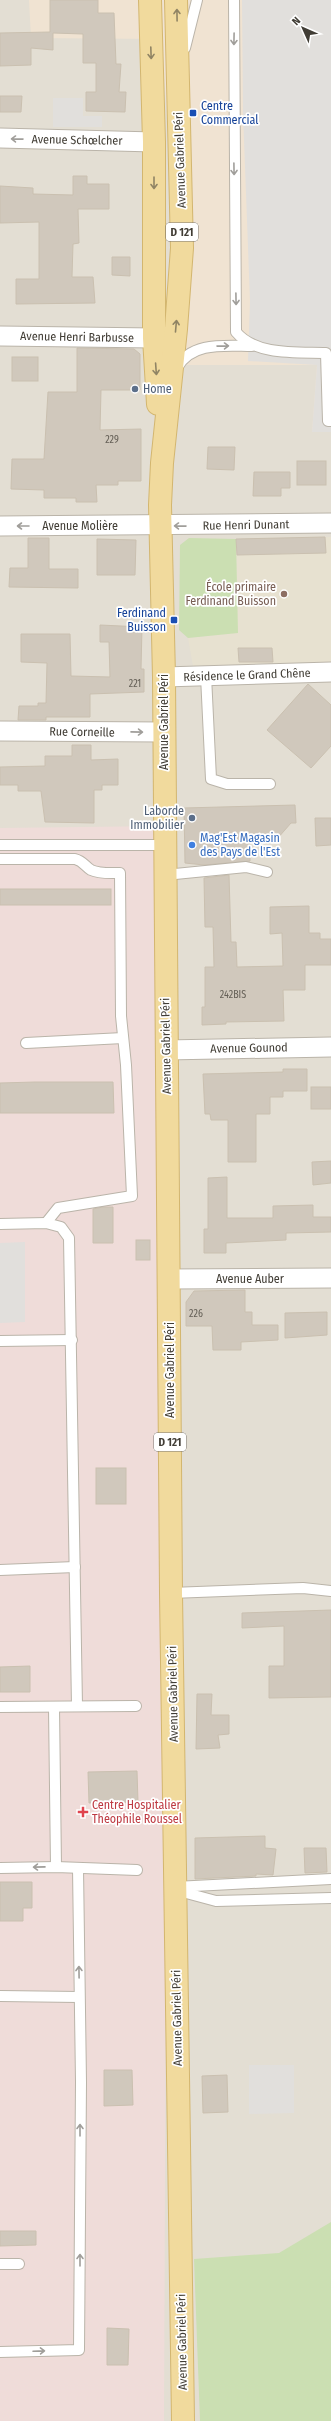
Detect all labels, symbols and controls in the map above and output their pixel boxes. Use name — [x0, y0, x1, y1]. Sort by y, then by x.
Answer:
north arrow — [283, 8, 323, 48]
one-way arrow — [173, 9, 180, 22]
text: N — [289, 14, 303, 28]
one-way arrow — [230, 32, 237, 45]
one-way arrow — [148, 46, 155, 59]
place label: Centre Commercial — [201, 99, 259, 127]
marker: Centre Commercial — [188, 108, 198, 118]
street label: Avenue Gabriel Péri — [171, 112, 189, 208]
street label: Avenue Schœlcher — [31, 132, 123, 148]
one-way arrow — [11, 135, 24, 143]
one-way arrow — [230, 162, 238, 175]
one-way arrow — [150, 176, 158, 189]
road number: D 121 — [166, 223, 198, 241]
one-way arrow — [232, 292, 240, 305]
one-way arrow — [173, 320, 180, 333]
street label: Avenue Henri Barbusse — [20, 329, 134, 345]
one-way arrow — [216, 343, 229, 350]
one-way arrow — [152, 362, 159, 375]
place label: Home — [143, 382, 172, 396]
marker: Home — [130, 384, 140, 394]
house number: 229 — [105, 434, 119, 446]
street label: Rue Henri Dunant — [202, 517, 290, 533]
street label: Avenue Molière — [42, 519, 118, 533]
one-way arrow — [17, 522, 30, 530]
one-way arrow — [174, 522, 187, 530]
place label: École primaire Ferdinand Buisson — [186, 579, 276, 608]
marker: École primaire Ferdinand Buisson — [279, 589, 289, 599]
place label: Ferdinand Buisson — [117, 606, 166, 634]
marker: Ferdinand Buisson — [169, 615, 179, 625]
street label: Résidence le Grand Chêne — [183, 666, 311, 684]
street label: Avenue Gabriel Péri — [157, 674, 171, 770]
house number: 221 — [129, 678, 141, 690]
street label: Rue Corneille — [49, 724, 115, 740]
one-way arrow — [130, 729, 143, 736]
place label: Laborde Immobilier — [130, 804, 185, 832]
marker: Laborde Immobilier — [187, 813, 197, 823]
place label: Mag'Est Magasin des Pays de l'Est — [200, 831, 280, 859]
marker: Mag'Est Magasin des Pays de l'Est — [187, 840, 197, 850]
house number: 242BIS — [220, 989, 246, 1001]
street label: Avenue Gabriel Péri — [158, 998, 174, 1094]
street label: Avenue Gounod — [210, 1040, 288, 1056]
street label: Avenue Auber — [216, 1272, 285, 1286]
house number: 226 — [189, 1308, 203, 1320]
street label: Avenue Gabriel Péri — [163, 1322, 177, 1418]
road number: D 121 — [154, 1433, 186, 1451]
street label: Avenue Gabriel Péri — [165, 1646, 181, 1742]
place label: Centre Hospitalier Théophile Roussel — [92, 1798, 182, 1826]
marker: Centre Hospitalier Théophile Roussel — [77, 1806, 89, 1818]
one-way arrow — [33, 1864, 46, 1871]
one-way arrow — [75, 1966, 83, 1979]
street label: Avenue Gabriel Péri — [169, 1970, 185, 2066]
one-way arrow — [76, 2124, 84, 2137]
one-way arrow — [76, 2254, 84, 2267]
street label: Avenue Gabriel Péri — [174, 2294, 190, 2390]
one-way arrow — [32, 2347, 45, 2355]

